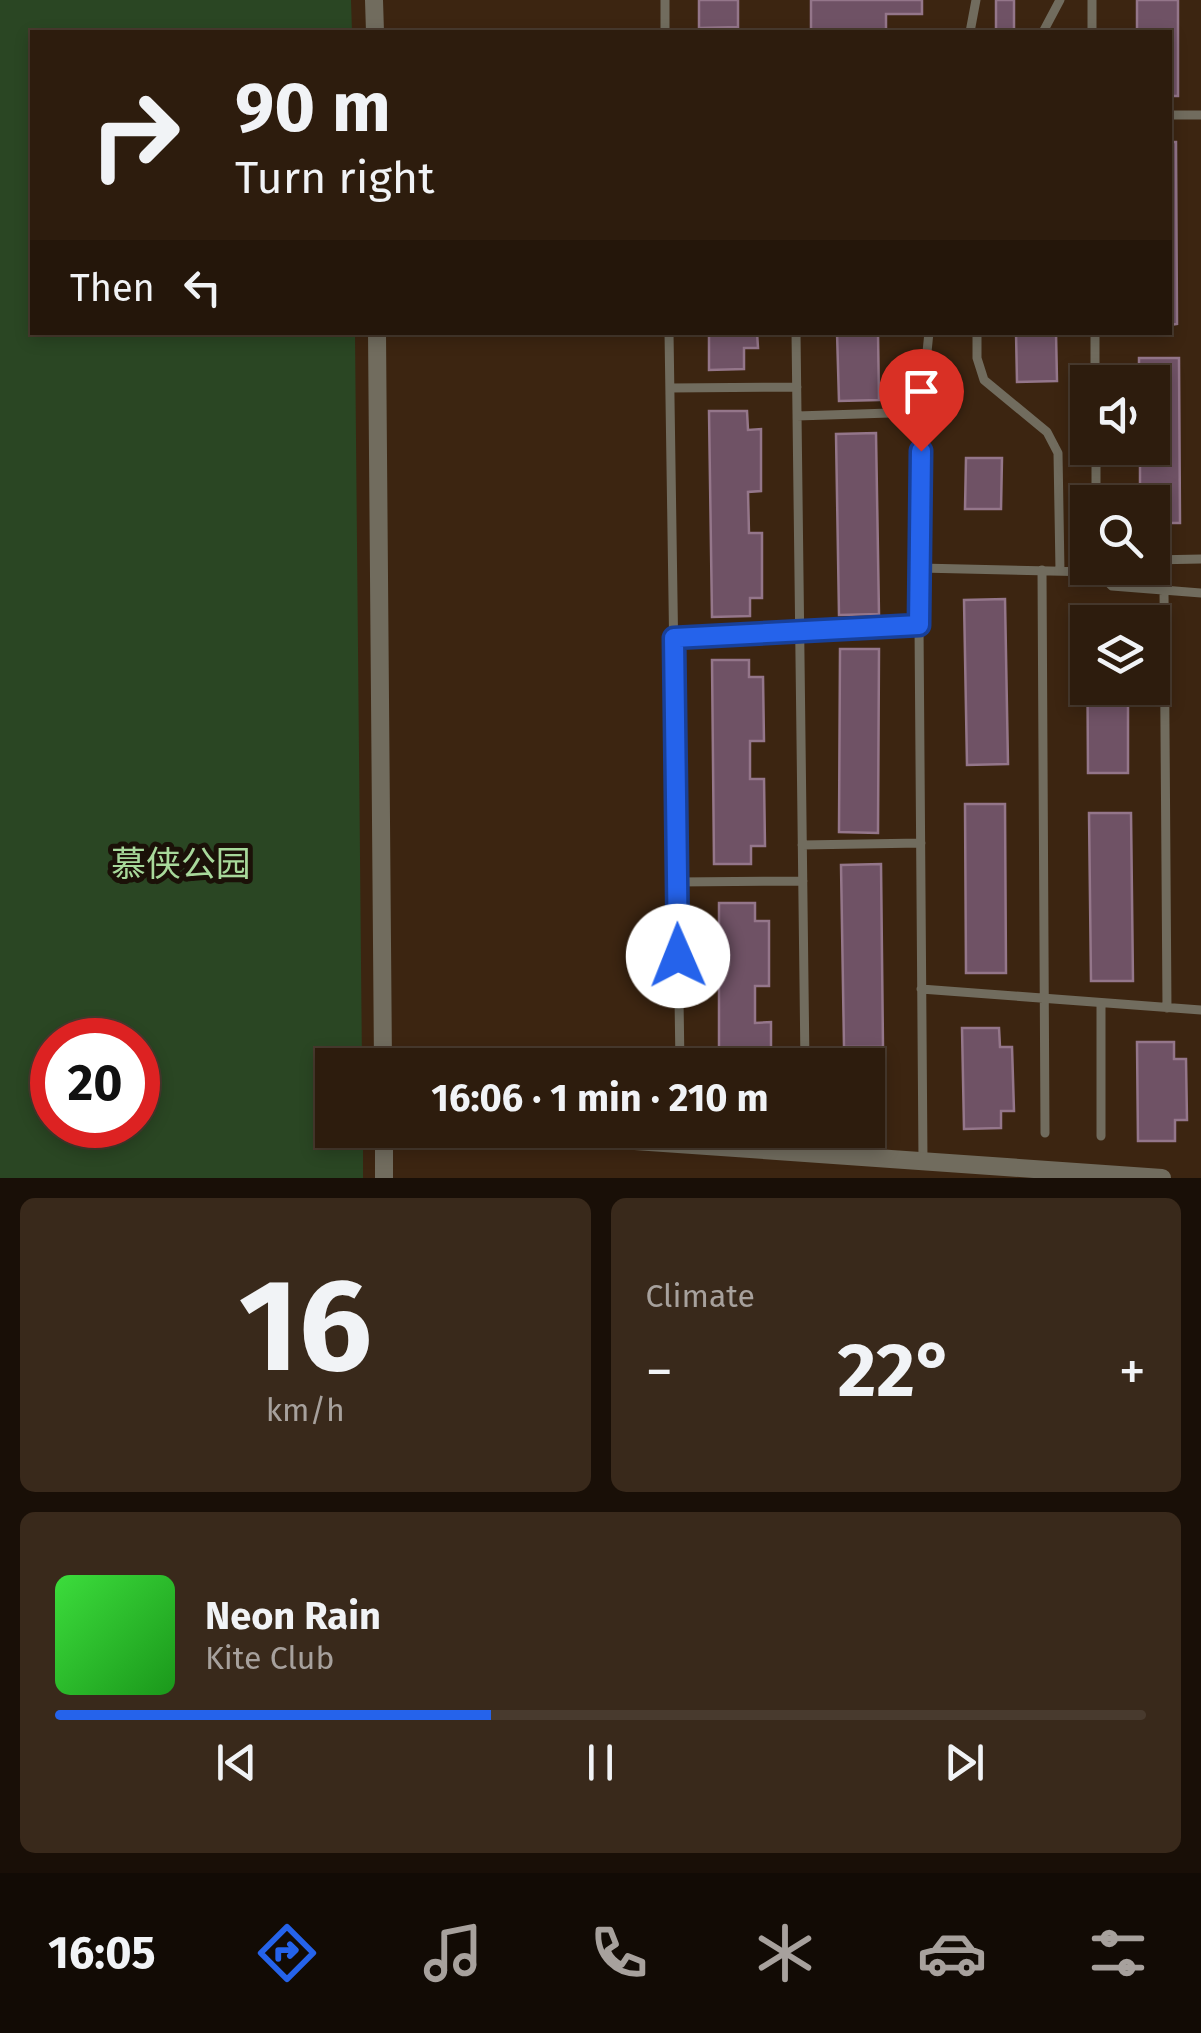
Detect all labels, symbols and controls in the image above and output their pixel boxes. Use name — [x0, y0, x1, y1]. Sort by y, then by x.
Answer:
text: 90 m — [235, 66, 391, 150]
icon: right — [70, 70, 200, 200]
text: Turn right — [235, 151, 434, 205]
icon: left — [175, 260, 230, 315]
text: Then — [70, 265, 155, 311]
pin — [879, 349, 964, 452]
icon: arrive — [894, 364, 949, 419]
map controls — [1070, 365, 1170, 705]
button: sound — [1070, 365, 1170, 465]
button: search — [1070, 485, 1170, 585]
button: layers — [1070, 605, 1170, 705]
park label: 慕侠公园 — [111, 843, 251, 885]
position arrow — [626, 904, 730, 1008]
speed limit sign: 20 — [30, 1018, 160, 1148]
text: 16:06 · 1 min · 210 m — [431, 1075, 769, 1121]
text: 16 — [238, 1248, 372, 1404]
text: Climate — [646, 1277, 755, 1315]
text: 22° — [837, 1326, 954, 1416]
text: − — [646, 1339, 673, 1405]
text: + — [1119, 1339, 1146, 1405]
text: km/h — [266, 1391, 345, 1429]
text: Neon Rain — [205, 1593, 381, 1639]
text: Kite Club — [205, 1639, 334, 1677]
icon: previous — [209, 1735, 264, 1790]
icon: pause — [573, 1735, 628, 1790]
icon: next — [937, 1735, 992, 1790]
icon: directions — [252, 1918, 322, 1988]
icon: music — [418, 1918, 488, 1988]
icon: phone — [584, 1918, 654, 1988]
icon: climate — [750, 1918, 820, 1988]
icon: car — [917, 1918, 987, 1988]
icon: filters — [1083, 1918, 1153, 1988]
text: 16:05 — [48, 1926, 156, 1980]

